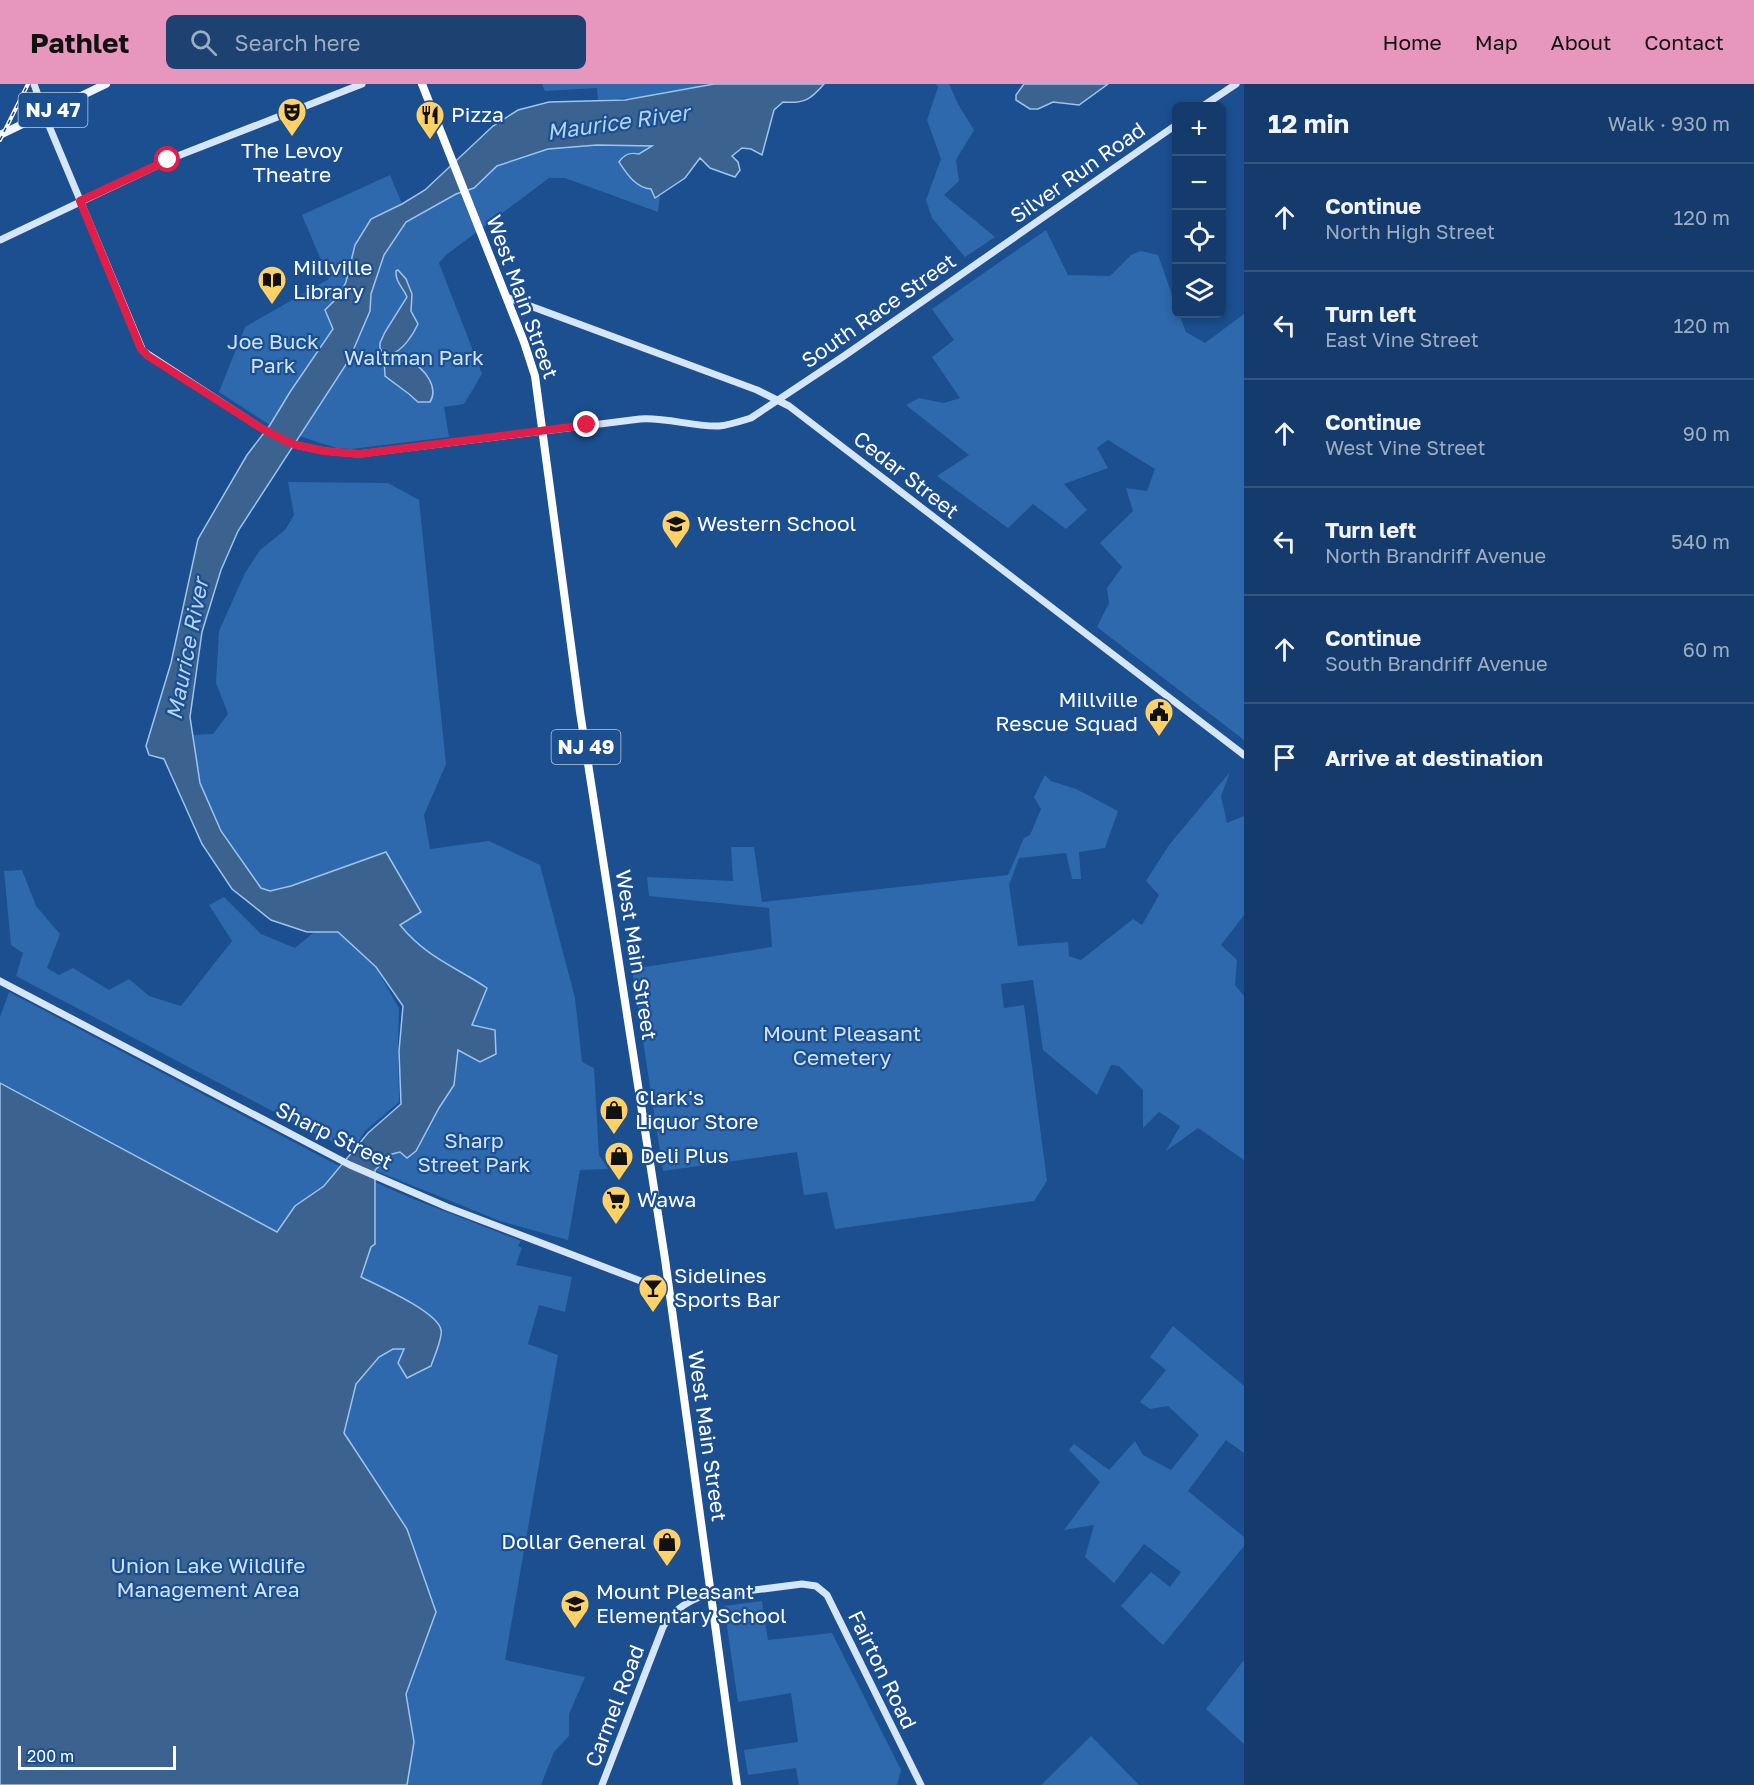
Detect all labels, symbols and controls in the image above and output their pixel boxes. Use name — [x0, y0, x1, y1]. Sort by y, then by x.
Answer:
search box — [166, 15, 586, 69]
text: Pathlet — [30, 26, 130, 59]
icon: search — [187, 26, 220, 59]
text: Search here — [235, 29, 361, 56]
text: Home — [1382, 29, 1442, 55]
text: Map — [1475, 29, 1518, 55]
text: About — [1551, 29, 1611, 55]
text: Contact — [1644, 29, 1724, 55]
road number: NJ 47 — [19, 93, 88, 127]
theatre icon: The Levoy Theatre — [276, 96, 308, 138]
water label: Maurice River — [545, 98, 694, 145]
restaurant icon: Pizza — [414, 99, 446, 141]
place label: Pizza — [451, 101, 504, 127]
map controls — [1172, 102, 1226, 318]
button: + — [1172, 102, 1226, 156]
text: 12 min — [1268, 108, 1349, 139]
text: Walk · 930 m — [1608, 111, 1730, 135]
street label: Silver Run Road — [1005, 116, 1150, 228]
place label: The Levoy Theatre — [241, 137, 343, 187]
route start — [154, 146, 180, 172]
button: − — [1172, 156, 1226, 210]
text: Continue — [1325, 192, 1421, 219]
icon: ahead — [1268, 201, 1301, 234]
text: 120 m — [1674, 205, 1730, 229]
button: locate — [1172, 210, 1226, 264]
street label: West Main Street — [481, 211, 565, 382]
text: North High Street — [1325, 219, 1495, 243]
street label: South Race Street — [796, 247, 961, 373]
place label: Millville Library — [293, 254, 373, 304]
library icon: Millville Library — [256, 264, 288, 306]
button: layers — [1172, 264, 1226, 318]
text: Turn left — [1325, 300, 1416, 327]
icon: left — [1268, 309, 1301, 342]
text: 120 m — [1674, 313, 1730, 337]
text: East Vine Street — [1325, 327, 1479, 351]
park label: Joe Buck Park — [227, 328, 319, 378]
park label: Waltman Park — [344, 344, 484, 370]
text: Continue — [1325, 408, 1421, 435]
route end — [573, 411, 599, 437]
icon: ahead — [1268, 417, 1301, 450]
text: 90 m — [1683, 421, 1730, 445]
street label: Cedar Street — [849, 425, 965, 524]
text: West Vine Street — [1325, 435, 1485, 459]
school or university icon: Western School — [660, 508, 692, 550]
place label: Western School — [697, 510, 856, 536]
text: Turn left — [1325, 516, 1416, 543]
icon: left — [1268, 525, 1301, 558]
text: 540 m — [1671, 529, 1730, 553]
text: North Brandriff Avenue — [1325, 543, 1546, 567]
water label: Maurice River — [160, 573, 214, 722]
text: Continue — [1325, 624, 1421, 651]
icon: ahead — [1268, 633, 1301, 666]
text: 60 m — [1683, 637, 1730, 661]
text: South Brandriff Avenue — [1325, 651, 1548, 675]
place label: Millville Rescue Squad — [995, 686, 1138, 736]
public building icon: Millville Rescue Squad — [1143, 696, 1175, 738]
road number: NJ 49 — [552, 730, 620, 764]
icon: arrive — [1268, 741, 1301, 774]
text: Arrive at destination — [1325, 744, 1543, 771]
street label: West Main Street — [611, 868, 663, 1042]
park label: Mount Pleasant Cemetery — [763, 1020, 921, 1070]
place label: Clark's Liquor Store — [635, 1084, 758, 1134]
shop icon: Clark's Liquor Store — [598, 1094, 630, 1136]
street label: Sharp Street — [272, 1096, 397, 1175]
park label: Sharp Street Park — [418, 1127, 531, 1177]
shop icon: Deli Plus — [603, 1140, 635, 1182]
place label: Deli Plus — [640, 1142, 729, 1168]
supermarket icon: Wawa — [600, 1184, 632, 1226]
place label: Wawa — [637, 1186, 696, 1212]
place label: Sidelines Sports Bar — [674, 1262, 780, 1312]
bar icon: Sidelines Sports Bar — [637, 1272, 669, 1314]
street label: West Main Street — [683, 1349, 733, 1523]
shop icon: Dollar General — [651, 1526, 683, 1568]
place label: Dollar General — [501, 1528, 646, 1554]
park label: Union Lake Wildlife Management Area — [111, 1552, 305, 1602]
place label: Mount Pleasant Elementary School — [596, 1578, 787, 1628]
school or university icon: Mount Pleasant Elementary School — [559, 1588, 591, 1630]
street label: Fairton Road — [843, 1606, 923, 1733]
street label: Carmel Road — [579, 1641, 649, 1770]
scale bar — [18, 1743, 176, 1770]
text: 200 m — [27, 1746, 74, 1766]

